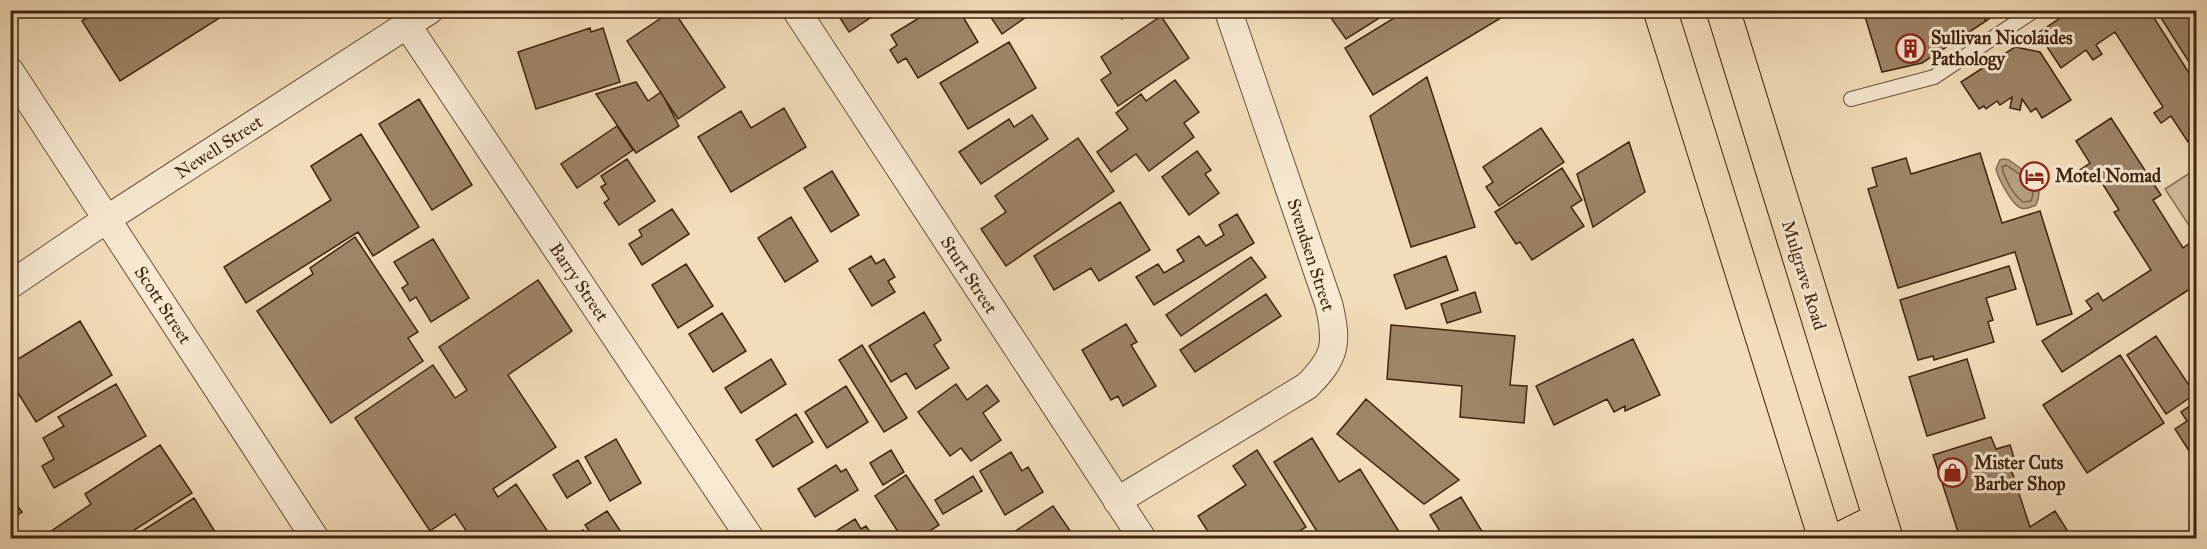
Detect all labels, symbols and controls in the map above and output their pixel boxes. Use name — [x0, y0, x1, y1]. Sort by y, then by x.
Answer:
place label: Sullivan Nicolaides Pathology — [1931, 27, 2073, 71]
building icon: Sullivan Nicolaides Pathology — [1894, 32, 1926, 64]
street label: Newell Street — [171, 110, 267, 183]
hotel icon: Motel Nomad — [2018, 160, 2050, 192]
place label: Motel Nomad — [2055, 165, 2162, 187]
street label: Svendsen Street — [1282, 196, 1340, 315]
street label: Mulgrave Road — [1776, 217, 1831, 333]
street label: Sturt Street — [936, 232, 1003, 318]
street label: Barry Street — [545, 239, 614, 326]
street label: Scott Street — [130, 262, 197, 349]
place label: Mister Cuts Barber Shop — [1974, 452, 2066, 496]
shop icon: Mister Cuts Barber Shop — [1937, 457, 1969, 489]

